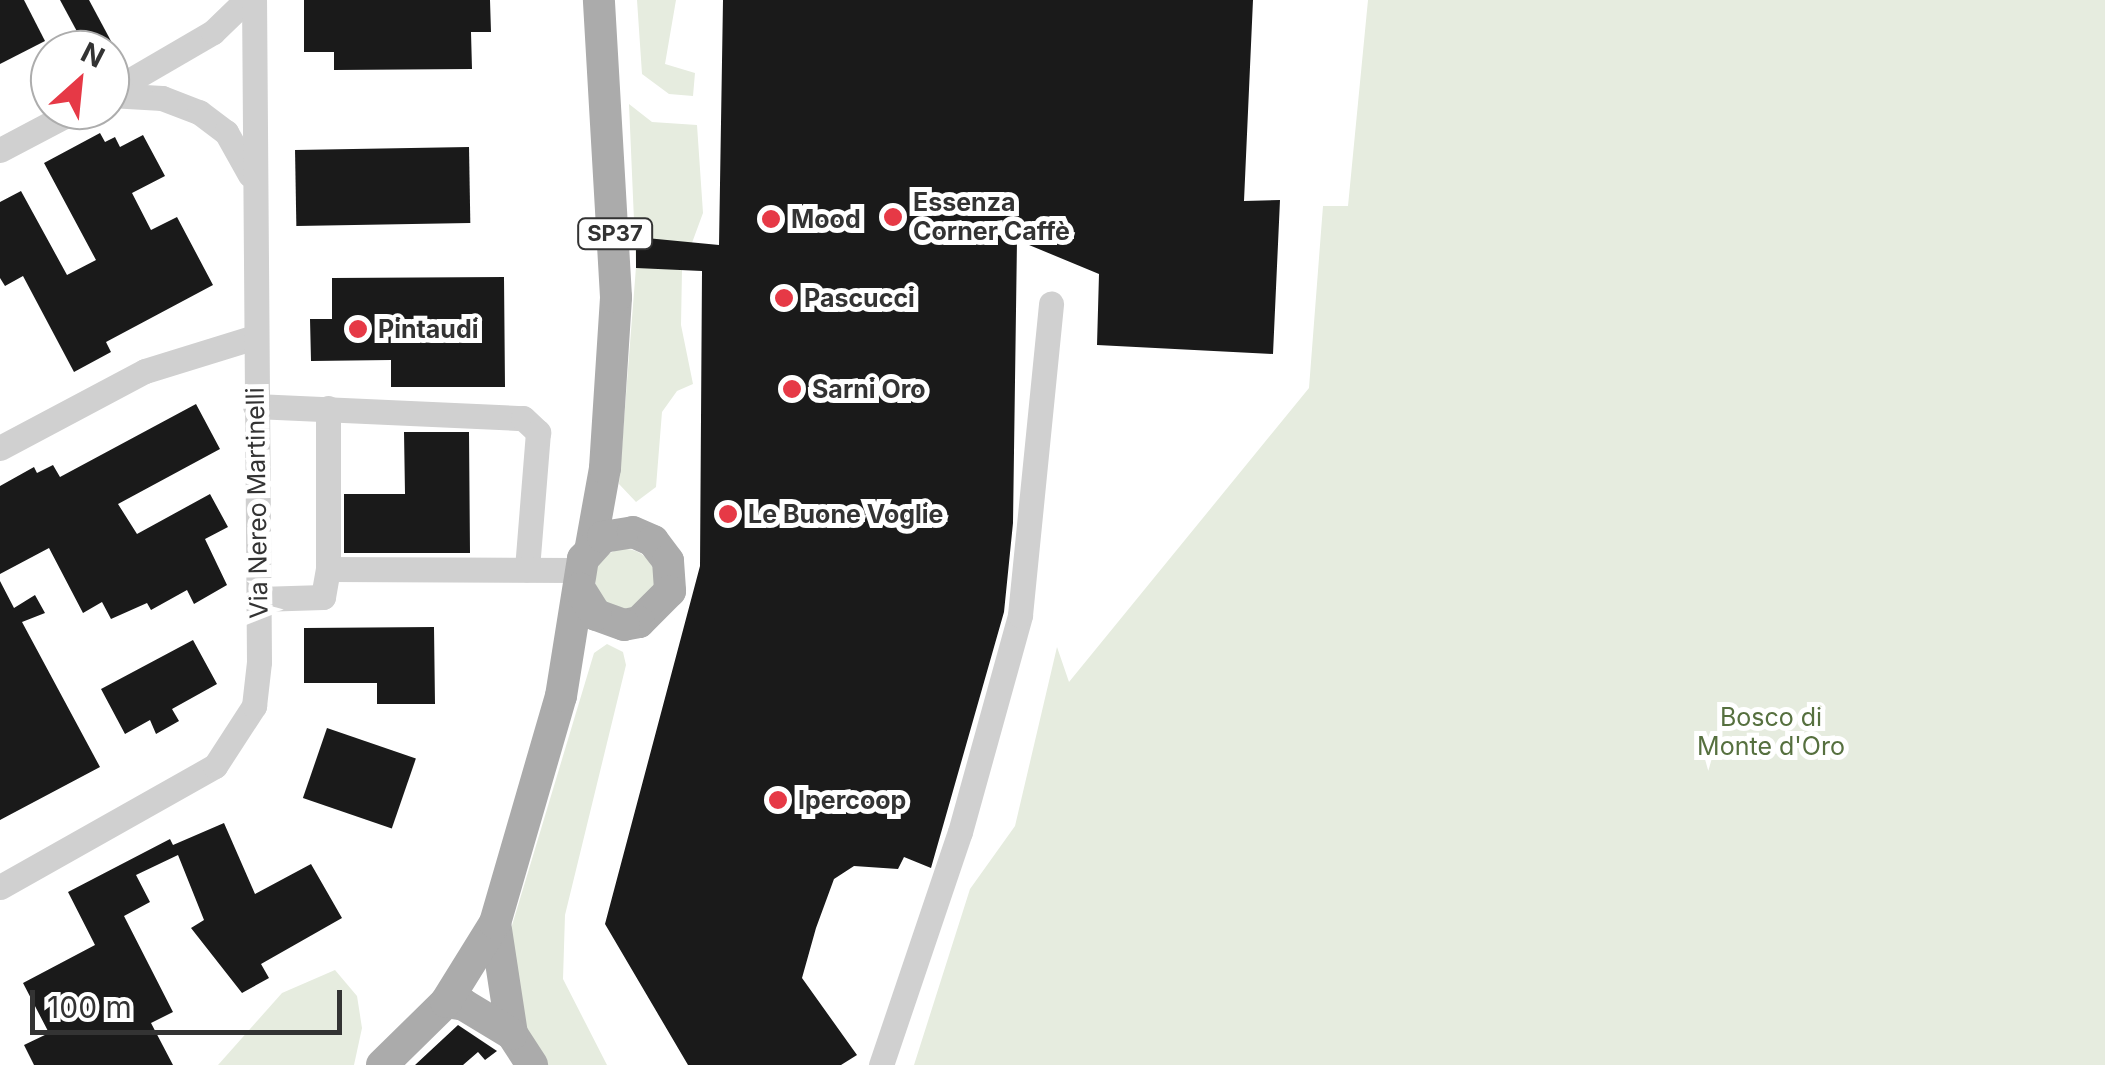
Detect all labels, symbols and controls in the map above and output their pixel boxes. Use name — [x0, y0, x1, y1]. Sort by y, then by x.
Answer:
north arrow — [30, 30, 130, 130]
text: N — [75, 35, 110, 75]
place label: Essenza Corner Caffè — [913, 188, 1070, 247]
place label: Mood — [791, 204, 861, 234]
marker: Essenza Corner Caffè — [882, 206, 904, 228]
marker: Mood — [760, 208, 782, 230]
road number: SP37 — [575, 217, 655, 251]
place label: Pascucci — [804, 283, 915, 313]
marker: Pascucci — [773, 287, 795, 309]
place label: Pintaudi — [378, 314, 478, 344]
marker: Pintaudi — [347, 318, 369, 340]
place label: Sarni Oro — [812, 374, 926, 404]
marker: Sarni Oro — [781, 378, 803, 400]
street label: Via Nereo Martinelli — [240, 387, 274, 619]
place label: Le Buone Voglie — [748, 499, 943, 529]
marker: Le Buone Voglie — [717, 503, 739, 525]
park label: Bosco di Monte d'Oro — [1697, 703, 1845, 762]
place label: Ipercoop — [798, 785, 906, 815]
marker: Ipercoop — [767, 789, 789, 811]
scale bar — [35, 970, 348, 1032]
text: 100 m — [47, 989, 132, 1025]

